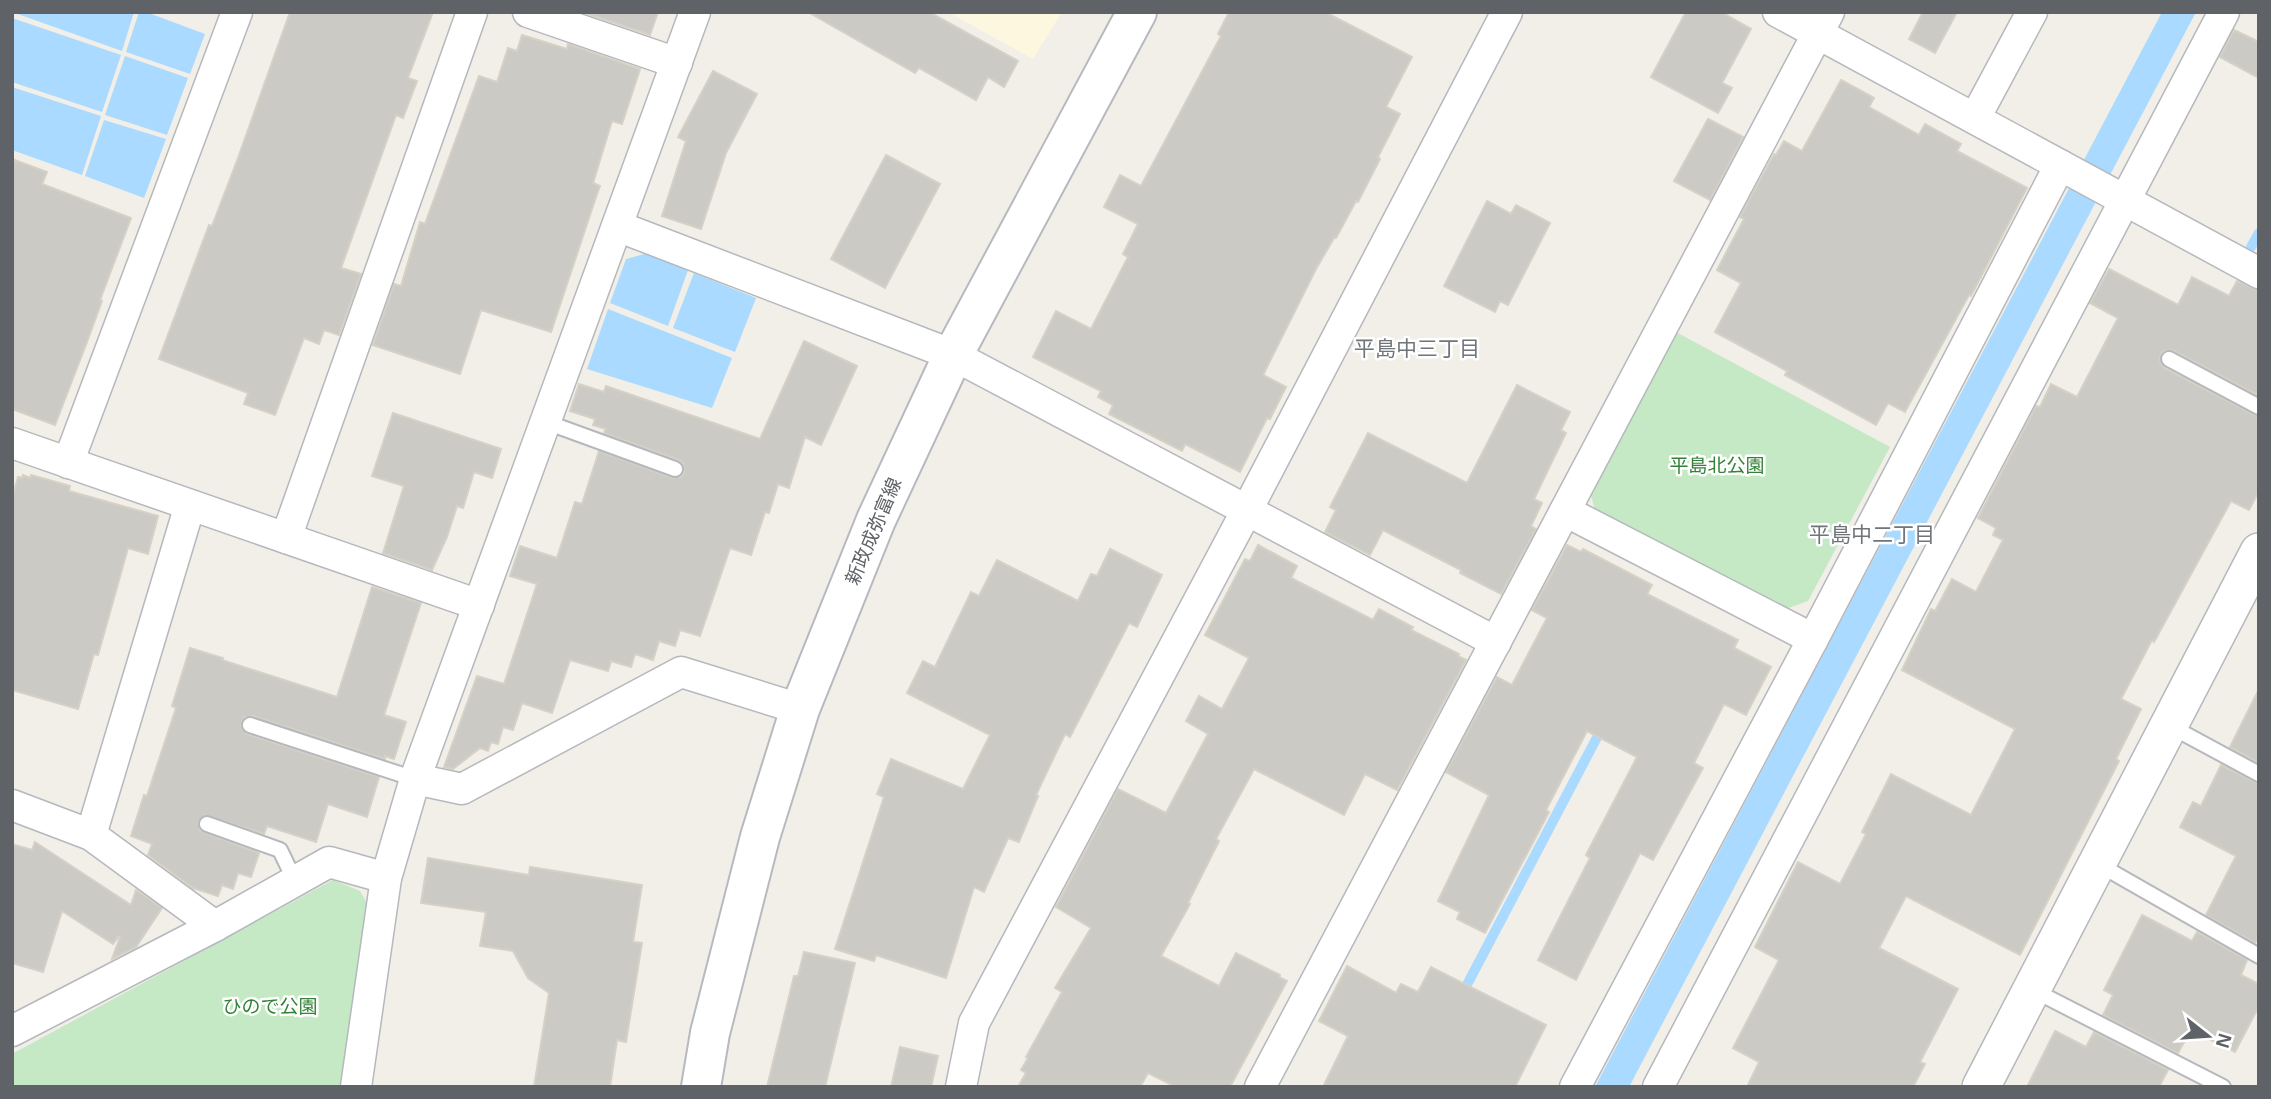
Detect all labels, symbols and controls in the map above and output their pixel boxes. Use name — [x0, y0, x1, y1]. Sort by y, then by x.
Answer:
district label: 平島中三丁目 — [1354, 337, 1480, 360]
park label: 平島北公園 — [1669, 455, 1765, 476]
street label: 新政成弥富線 — [842, 475, 905, 588]
district label: 平島中二丁目 — [1809, 523, 1935, 546]
park label: ひので公園 — [222, 996, 318, 1017]
north arrow — [2173, 1001, 2243, 1071]
text: N — [2212, 1031, 2236, 1050]

